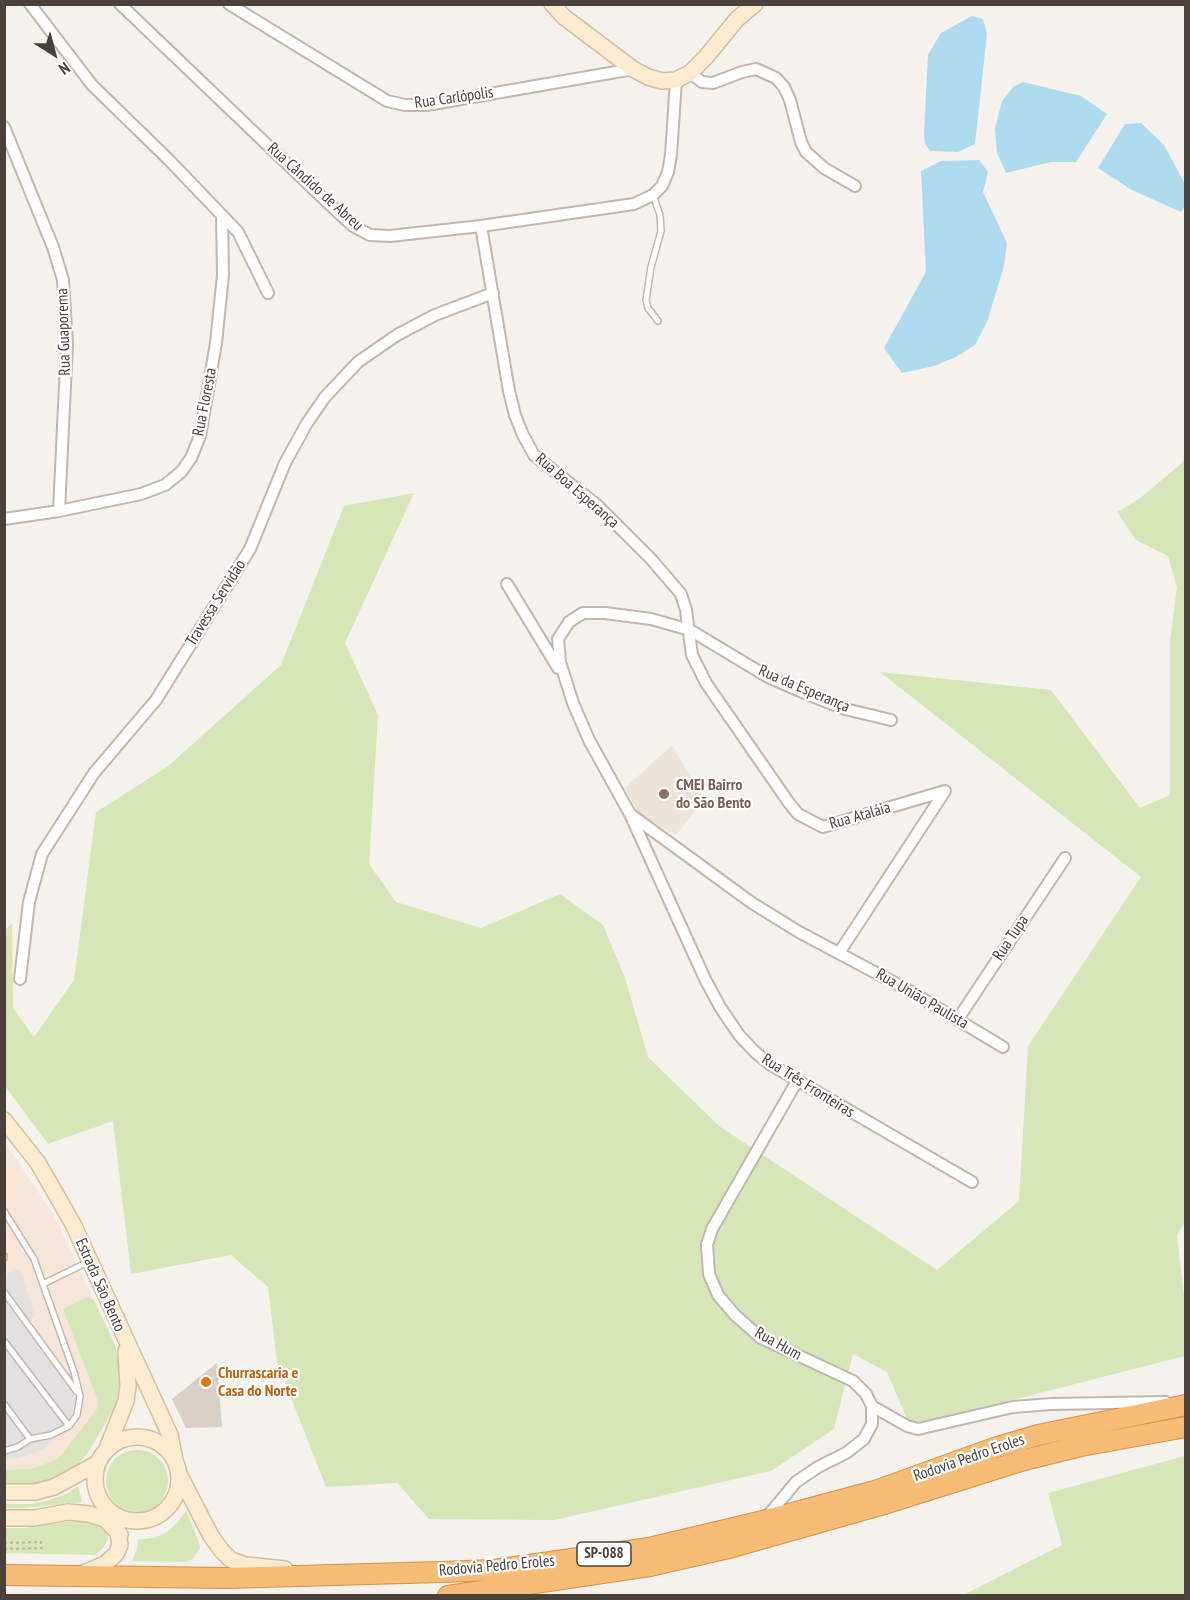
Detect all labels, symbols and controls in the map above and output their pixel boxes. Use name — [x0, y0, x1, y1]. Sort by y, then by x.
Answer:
north arrow — [24, 24, 84, 84]
text: N — [55, 58, 74, 79]
street label: Rua Carlópolis — [413, 83, 495, 113]
street label: Rua Cândido de Abreu — [263, 139, 367, 235]
street label: Rua Guaporema — [53, 288, 75, 376]
street label: Rua Floresta — [189, 366, 221, 438]
street label: Rua Boa Esperança — [531, 450, 623, 532]
street label: Travessa Servidão — [182, 556, 250, 650]
street label: Rua da Esperança — [756, 661, 852, 717]
place label: CMEI Bairro do São Bento — [676, 775, 751, 813]
marker: CMEI Bairro do São Bento — [657, 787, 671, 801]
street label: Rua Ataláia — [827, 798, 893, 834]
street label: Rua Tupa — [989, 912, 1033, 964]
street label: Rua União Paulista — [872, 965, 972, 1033]
street label: Rua Três Fronteiras — [758, 1050, 858, 1122]
street label: Estrada São Bento — [71, 1235, 129, 1335]
street label: Rua Hum — [751, 1323, 805, 1365]
place label: Churrascaria e Casa do Norte — [218, 1363, 298, 1401]
marker: Churrascaria e Casa do Norte — [199, 1375, 213, 1389]
street label: Rodovia Pedro Eroles — [911, 1430, 1027, 1486]
road number: SP-088 — [577, 1542, 631, 1566]
street label: Rodovia Pedro Eroles — [438, 1551, 556, 1581]

